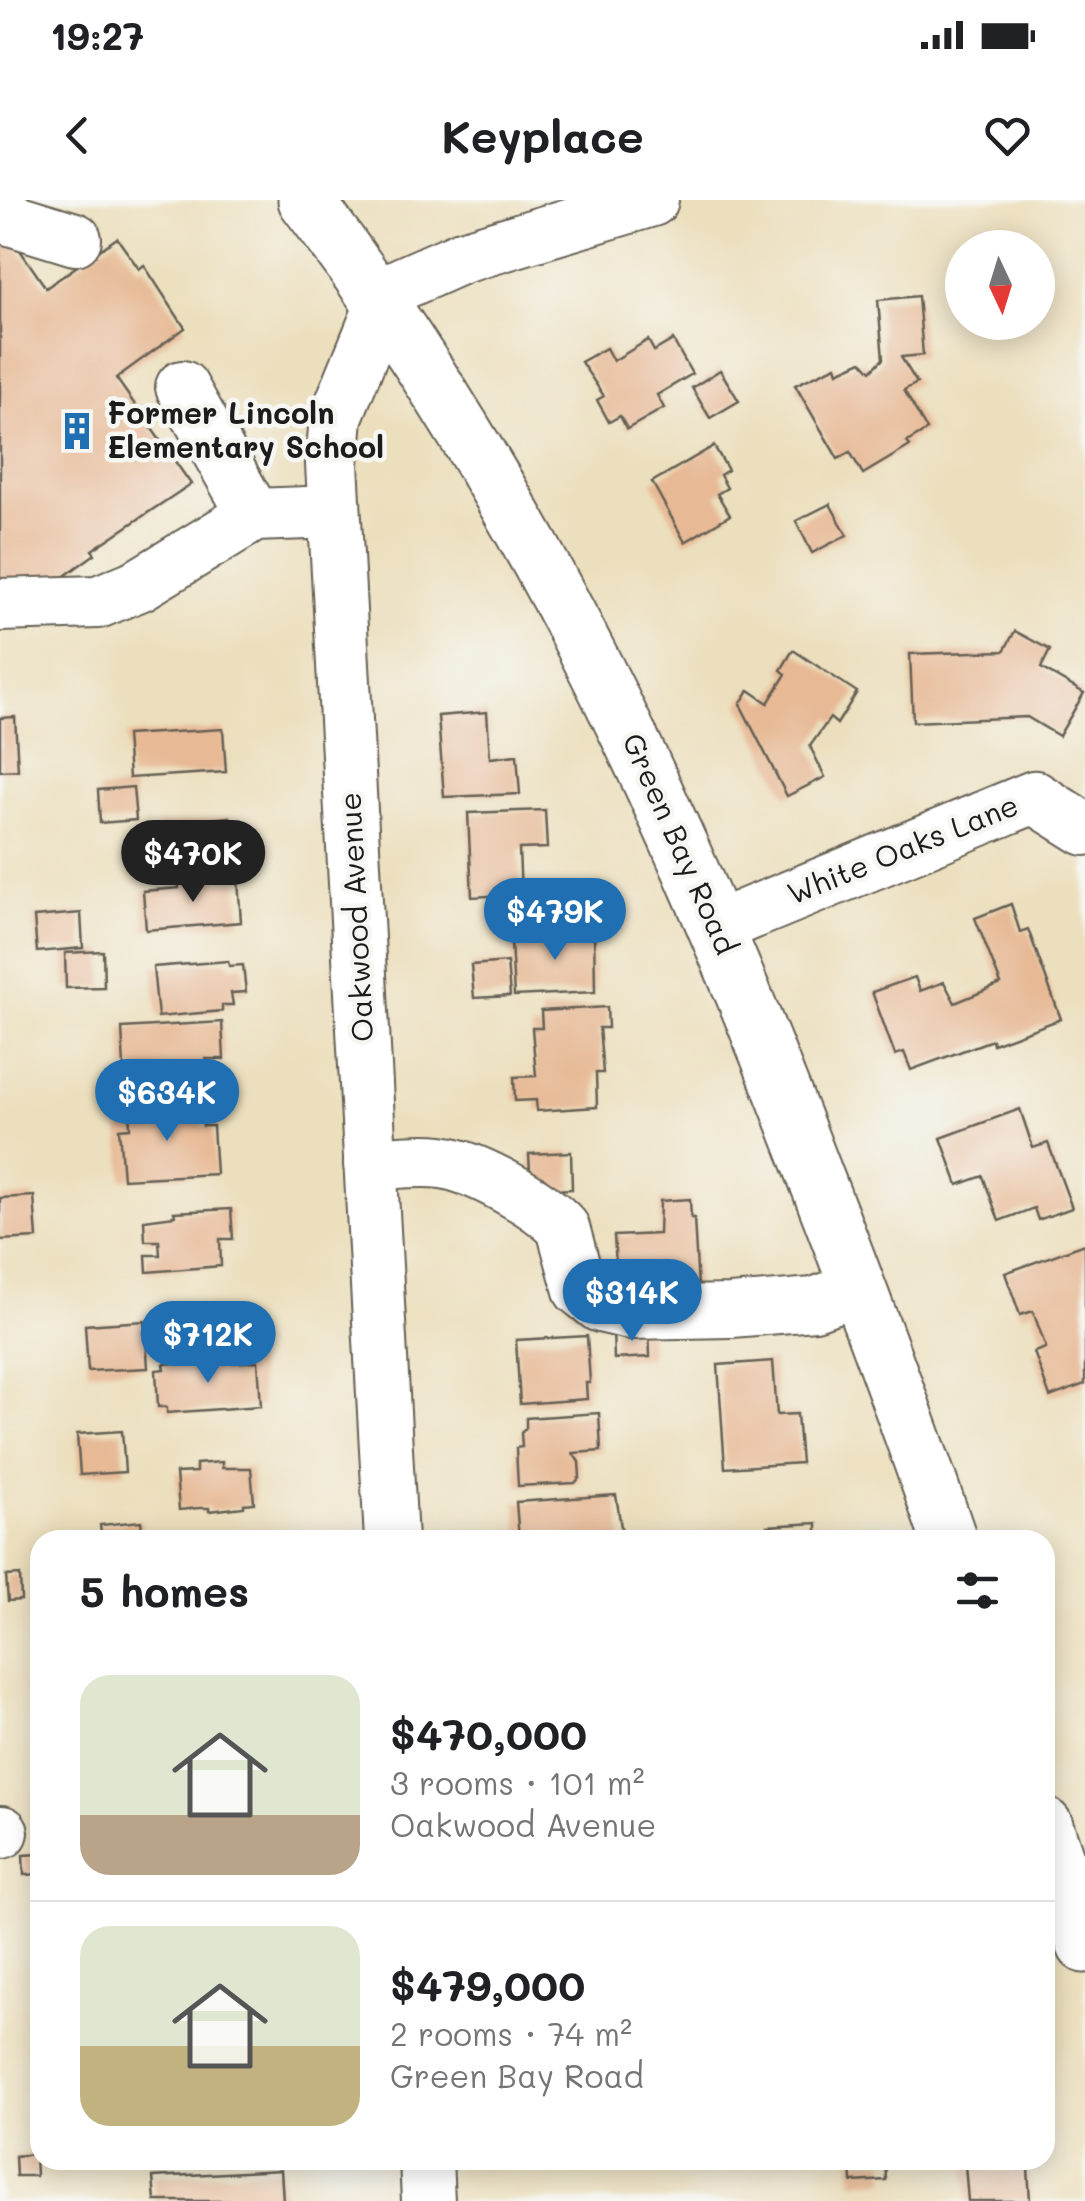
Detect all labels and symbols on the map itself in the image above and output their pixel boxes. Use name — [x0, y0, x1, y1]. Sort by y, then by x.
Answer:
north arrow — [945, 230, 1055, 340]
place label: Former Lincoln Elementary School — [107, 392, 384, 466]
building icon: Former Lincoln Elementary School — [56, 410, 98, 452]
street label: Green Bay Road — [614, 726, 747, 960]
street label: White Oaks Lane — [781, 784, 1024, 913]
street label: Oakwood Avenue — [328, 791, 382, 1043]
pin: $470K — [123, 820, 263, 905]
pin: $479K — [485, 878, 625, 963]
pin: $634K — [97, 1059, 237, 1144]
pin: $314K — [562, 1259, 702, 1344]
pin: $712K — [138, 1301, 278, 1386]

